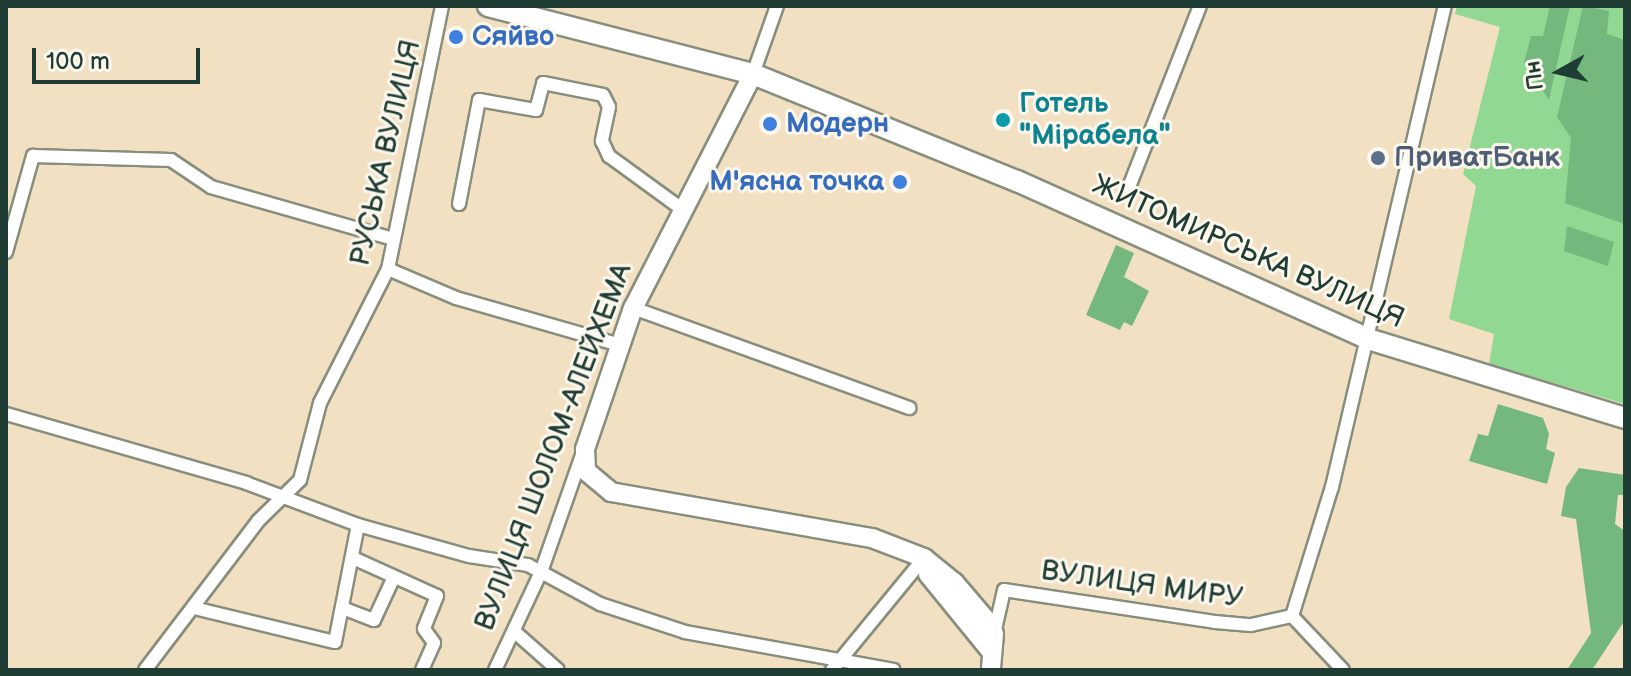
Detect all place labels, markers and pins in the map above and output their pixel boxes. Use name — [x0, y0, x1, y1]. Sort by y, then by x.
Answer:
place label: Сяйво — [472, 20, 554, 54]
marker: Сяйво — [447, 28, 465, 46]
place label: Готель "Мірабела" — [1019, 87, 1171, 153]
place label: Модерн — [786, 107, 889, 141]
marker: Готель "Мірабела" — [994, 111, 1012, 129]
marker: Модерн — [761, 115, 779, 133]
place label: ПриватБанк — [1394, 141, 1560, 175]
marker: ПриватБанк — [1369, 149, 1387, 167]
place label: М'ясна точка — [709, 165, 884, 199]
marker: М'ясна точка — [891, 173, 909, 191]

